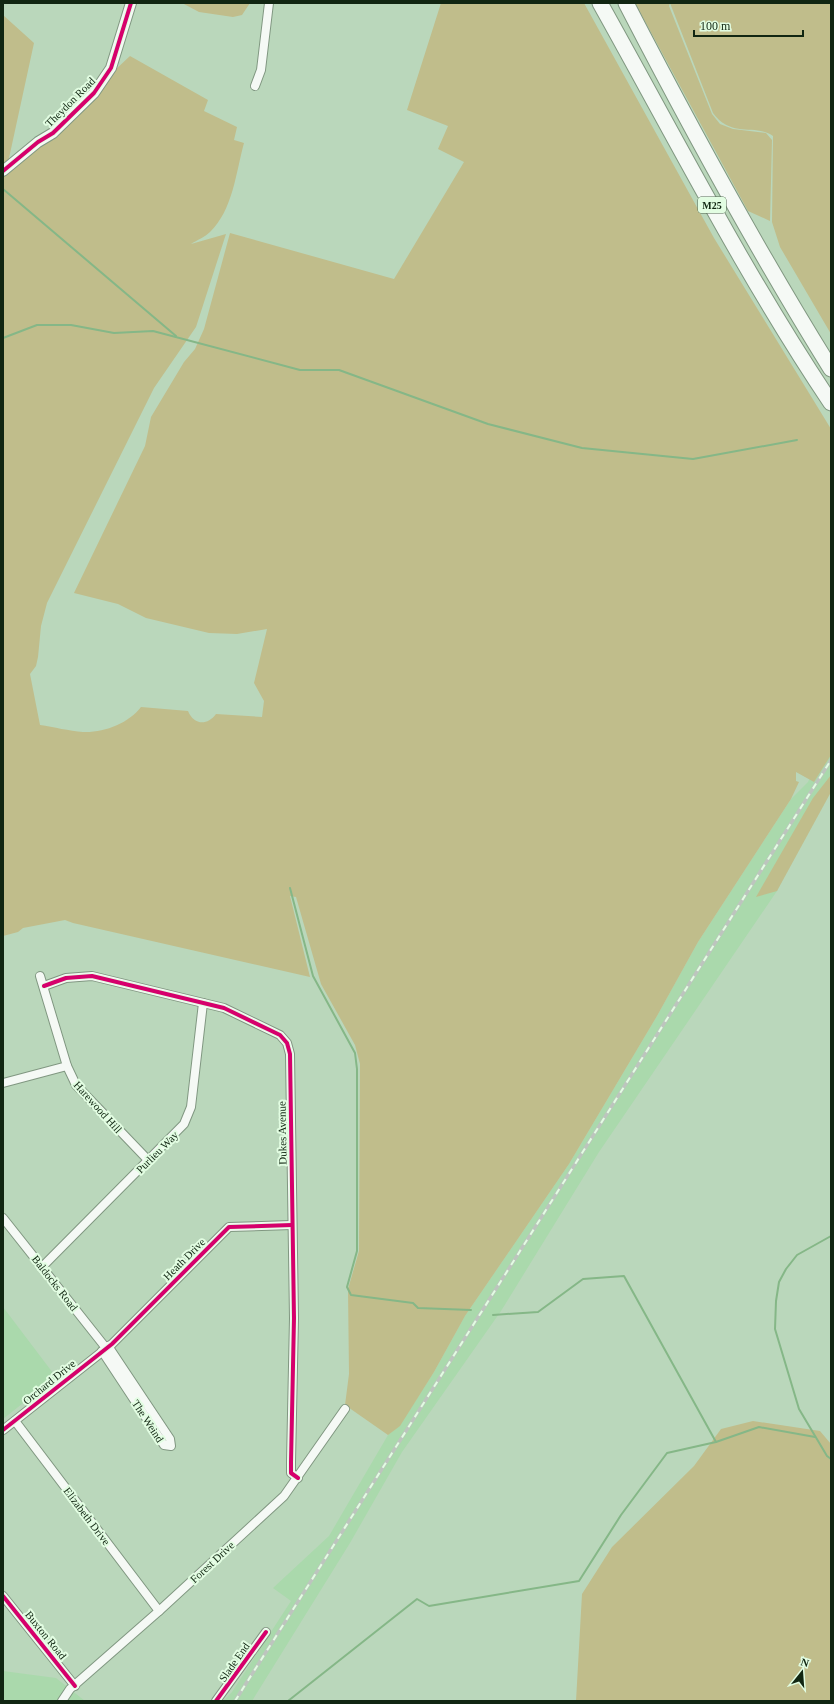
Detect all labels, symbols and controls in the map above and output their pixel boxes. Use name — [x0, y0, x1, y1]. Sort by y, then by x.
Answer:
scale bar — [694, 12, 803, 38]
text: 100 m — [700, 19, 731, 33]
street label: Theydon Road — [43, 74, 98, 129]
road number: M25 — [698, 197, 726, 213]
street label: Harewood Hill — [72, 1079, 124, 1135]
street label: Dukes Avenue — [275, 1101, 289, 1165]
street label: Purlieu Way — [134, 1128, 181, 1175]
street label: Heath Drive — [161, 1236, 207, 1282]
street label: Baldocks Road — [30, 1253, 81, 1313]
street label: Orchard Drive — [20, 1357, 78, 1407]
street label: The Weind — [130, 1398, 166, 1445]
street label: Elizabeth Drive — [61, 1485, 113, 1547]
street label: Forest Drive — [188, 1539, 236, 1585]
street label: Buxton Road — [23, 1609, 69, 1662]
street label: Slade End — [216, 1640, 252, 1684]
north arrow — [782, 1652, 822, 1692]
text: N — [799, 1656, 811, 1669]

